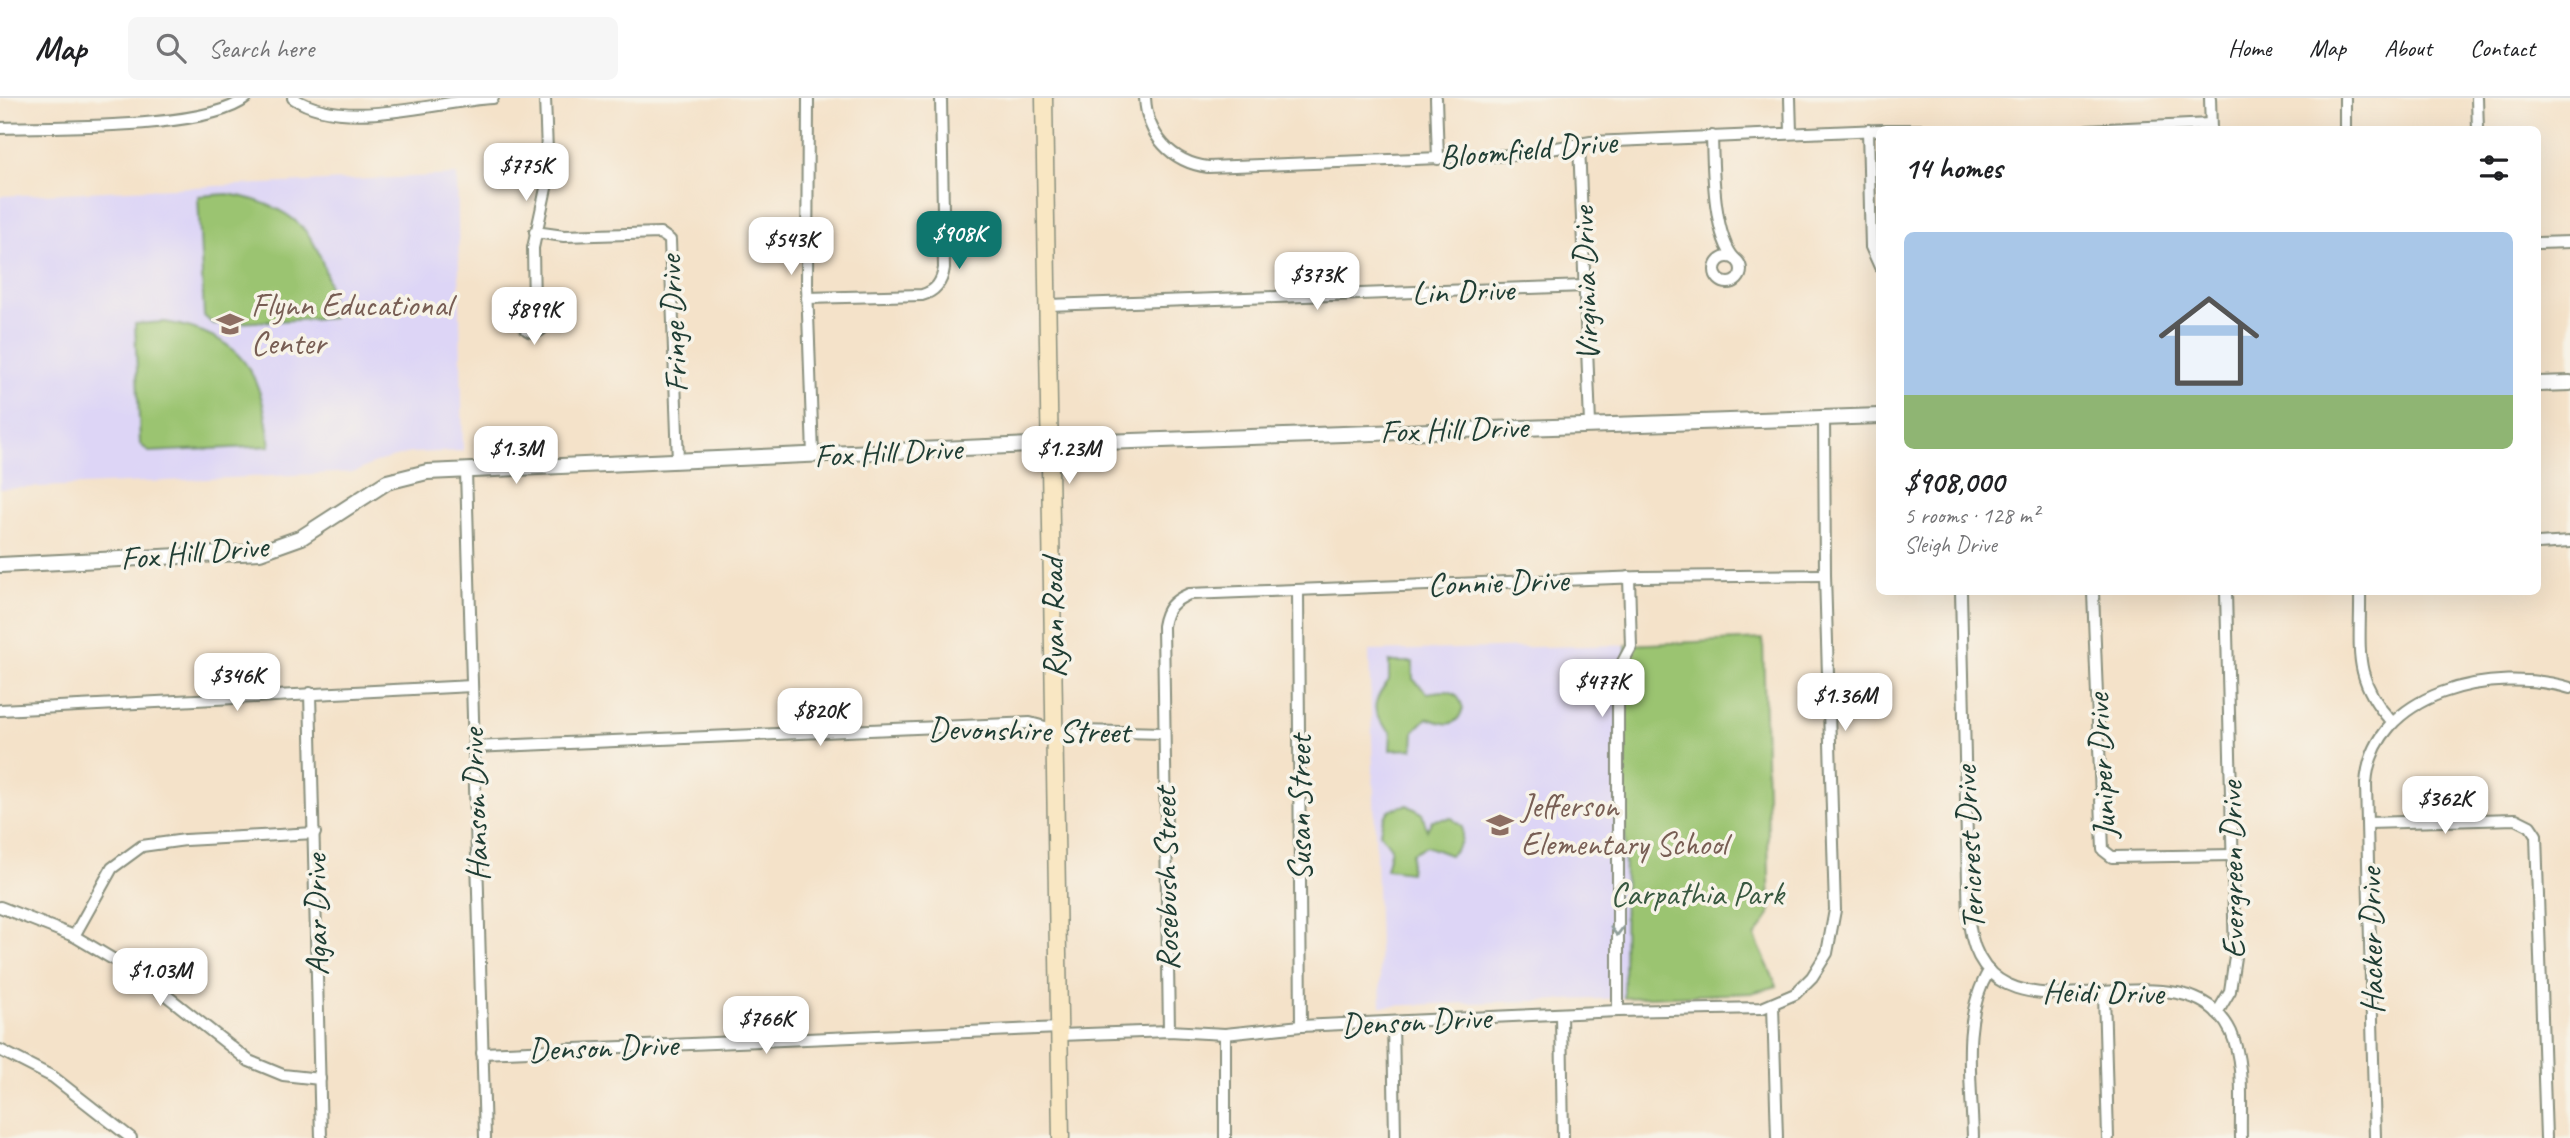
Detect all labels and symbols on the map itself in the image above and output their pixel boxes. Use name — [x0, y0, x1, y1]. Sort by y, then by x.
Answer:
street label: Bloomfield Drive — [1438, 120, 1621, 178]
pin: $775K — [477, 144, 575, 203]
street label: Virginia Drive — [1561, 204, 1609, 362]
pin: $908K — [910, 212, 1008, 271]
pin: $543K — [742, 218, 840, 277]
street label: Fringe Drive — [648, 252, 698, 394]
pin: $373K — [1268, 252, 1366, 312]
street label: Lin Drive — [1411, 268, 1517, 314]
place label: Flynn Educational Center — [251, 284, 457, 364]
pin: $899K — [485, 288, 583, 347]
school or university icon: Flynn Educational Center — [215, 309, 245, 339]
street label: Fox Hill Drive — [1379, 405, 1531, 453]
pin: $1.3M — [467, 426, 565, 486]
pin: $1.23M — [1012, 426, 1126, 486]
street label: Fox Hill Drive — [813, 427, 965, 477]
street label: Fox Hill Drive — [118, 524, 272, 579]
street label: Ryan Road — [1031, 552, 1075, 679]
street label: Connie Drive — [1427, 558, 1571, 605]
pin: $346K — [188, 654, 286, 713]
pin: $477K — [1553, 660, 1651, 719]
pin: $1.36M — [1788, 674, 1902, 733]
pin: $820K — [771, 688, 869, 748]
street label: Juniper Drive — [2076, 690, 2126, 842]
street label: Devonshire Street — [928, 707, 1133, 753]
street label: Hanson Drive — [451, 726, 499, 882]
street label: Susan Street — [1279, 732, 1321, 881]
street label: Tericrest Drive — [1944, 763, 1994, 931]
pin: $362K — [2396, 776, 2494, 836]
street label: Evergreen Drive — [2209, 779, 2255, 959]
street label: Rosebush Street — [1143, 784, 1189, 971]
place label: Jefferson Elementary School — [1519, 785, 1732, 865]
school or university icon: Jefferson Elementary School — [1485, 810, 1515, 840]
street label: Agar Drive — [294, 852, 338, 976]
street label: Hacker Drive — [2349, 865, 2393, 1015]
park label: Carpathia Park — [1610, 873, 1786, 915]
one-way arrow — [1609, 926, 1625, 937]
pin: $1.03M — [103, 948, 217, 1008]
street label: Heidi Drive — [2042, 970, 2166, 1014]
pin: $766K — [717, 996, 815, 1056]
street label: Denson Drive — [1340, 996, 1494, 1046]
street label: Denson Drive — [527, 1023, 681, 1071]

